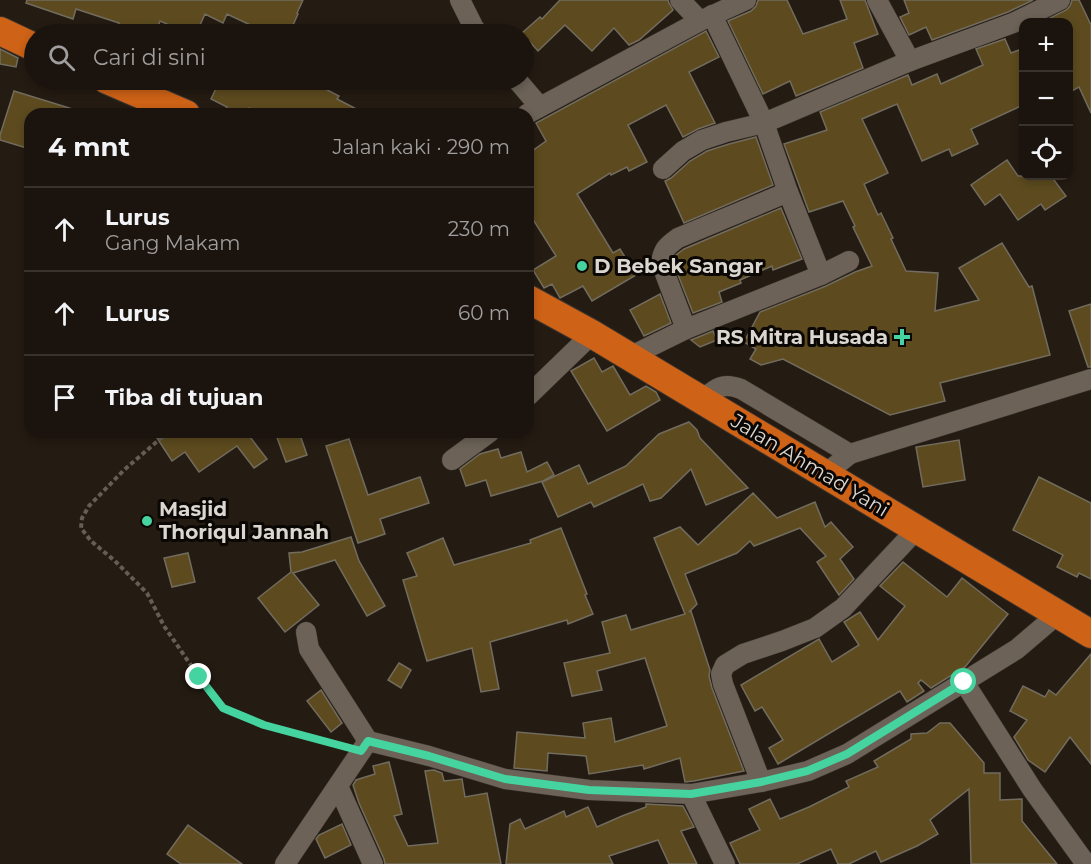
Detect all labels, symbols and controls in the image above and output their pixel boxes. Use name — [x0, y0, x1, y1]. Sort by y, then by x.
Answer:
map controls — [1019, 18, 1073, 180]
button: + — [1019, 18, 1073, 72]
search box — [24, 24, 534, 90]
icon: search — [45, 41, 78, 74]
text: Cari di sini — [93, 44, 206, 71]
button: − — [1019, 72, 1073, 126]
button: locate — [1019, 126, 1073, 180]
text: 4 mnt — [48, 131, 130, 163]
text: Jalan kaki · 290 m — [333, 135, 510, 159]
text: Lurus — [105, 204, 170, 231]
icon: ahead — [48, 213, 81, 246]
text: 230 m — [448, 217, 510, 241]
text: Gang Makam — [105, 231, 240, 255]
place label: D Bebek Sangar — [594, 254, 764, 278]
marker: D Bebek Sangar — [575, 259, 589, 273]
icon: ahead — [48, 297, 81, 330]
text: Lurus — [105, 300, 170, 327]
text: 60 m — [458, 301, 510, 325]
place label: RS Mitra Husada — [716, 325, 888, 349]
marker: RS Mitra Husada — [893, 328, 911, 346]
icon: arrive — [48, 381, 81, 414]
text: Tiba di tujuan — [105, 384, 263, 411]
street label: Jalan Ahmad Yani — [726, 408, 893, 522]
place label: Masjid Thoriqul Jannah — [159, 497, 329, 544]
marker: Masjid Thoriqul Jannah — [140, 514, 154, 528]
route end — [185, 663, 211, 689]
route start — [950, 668, 976, 694]

